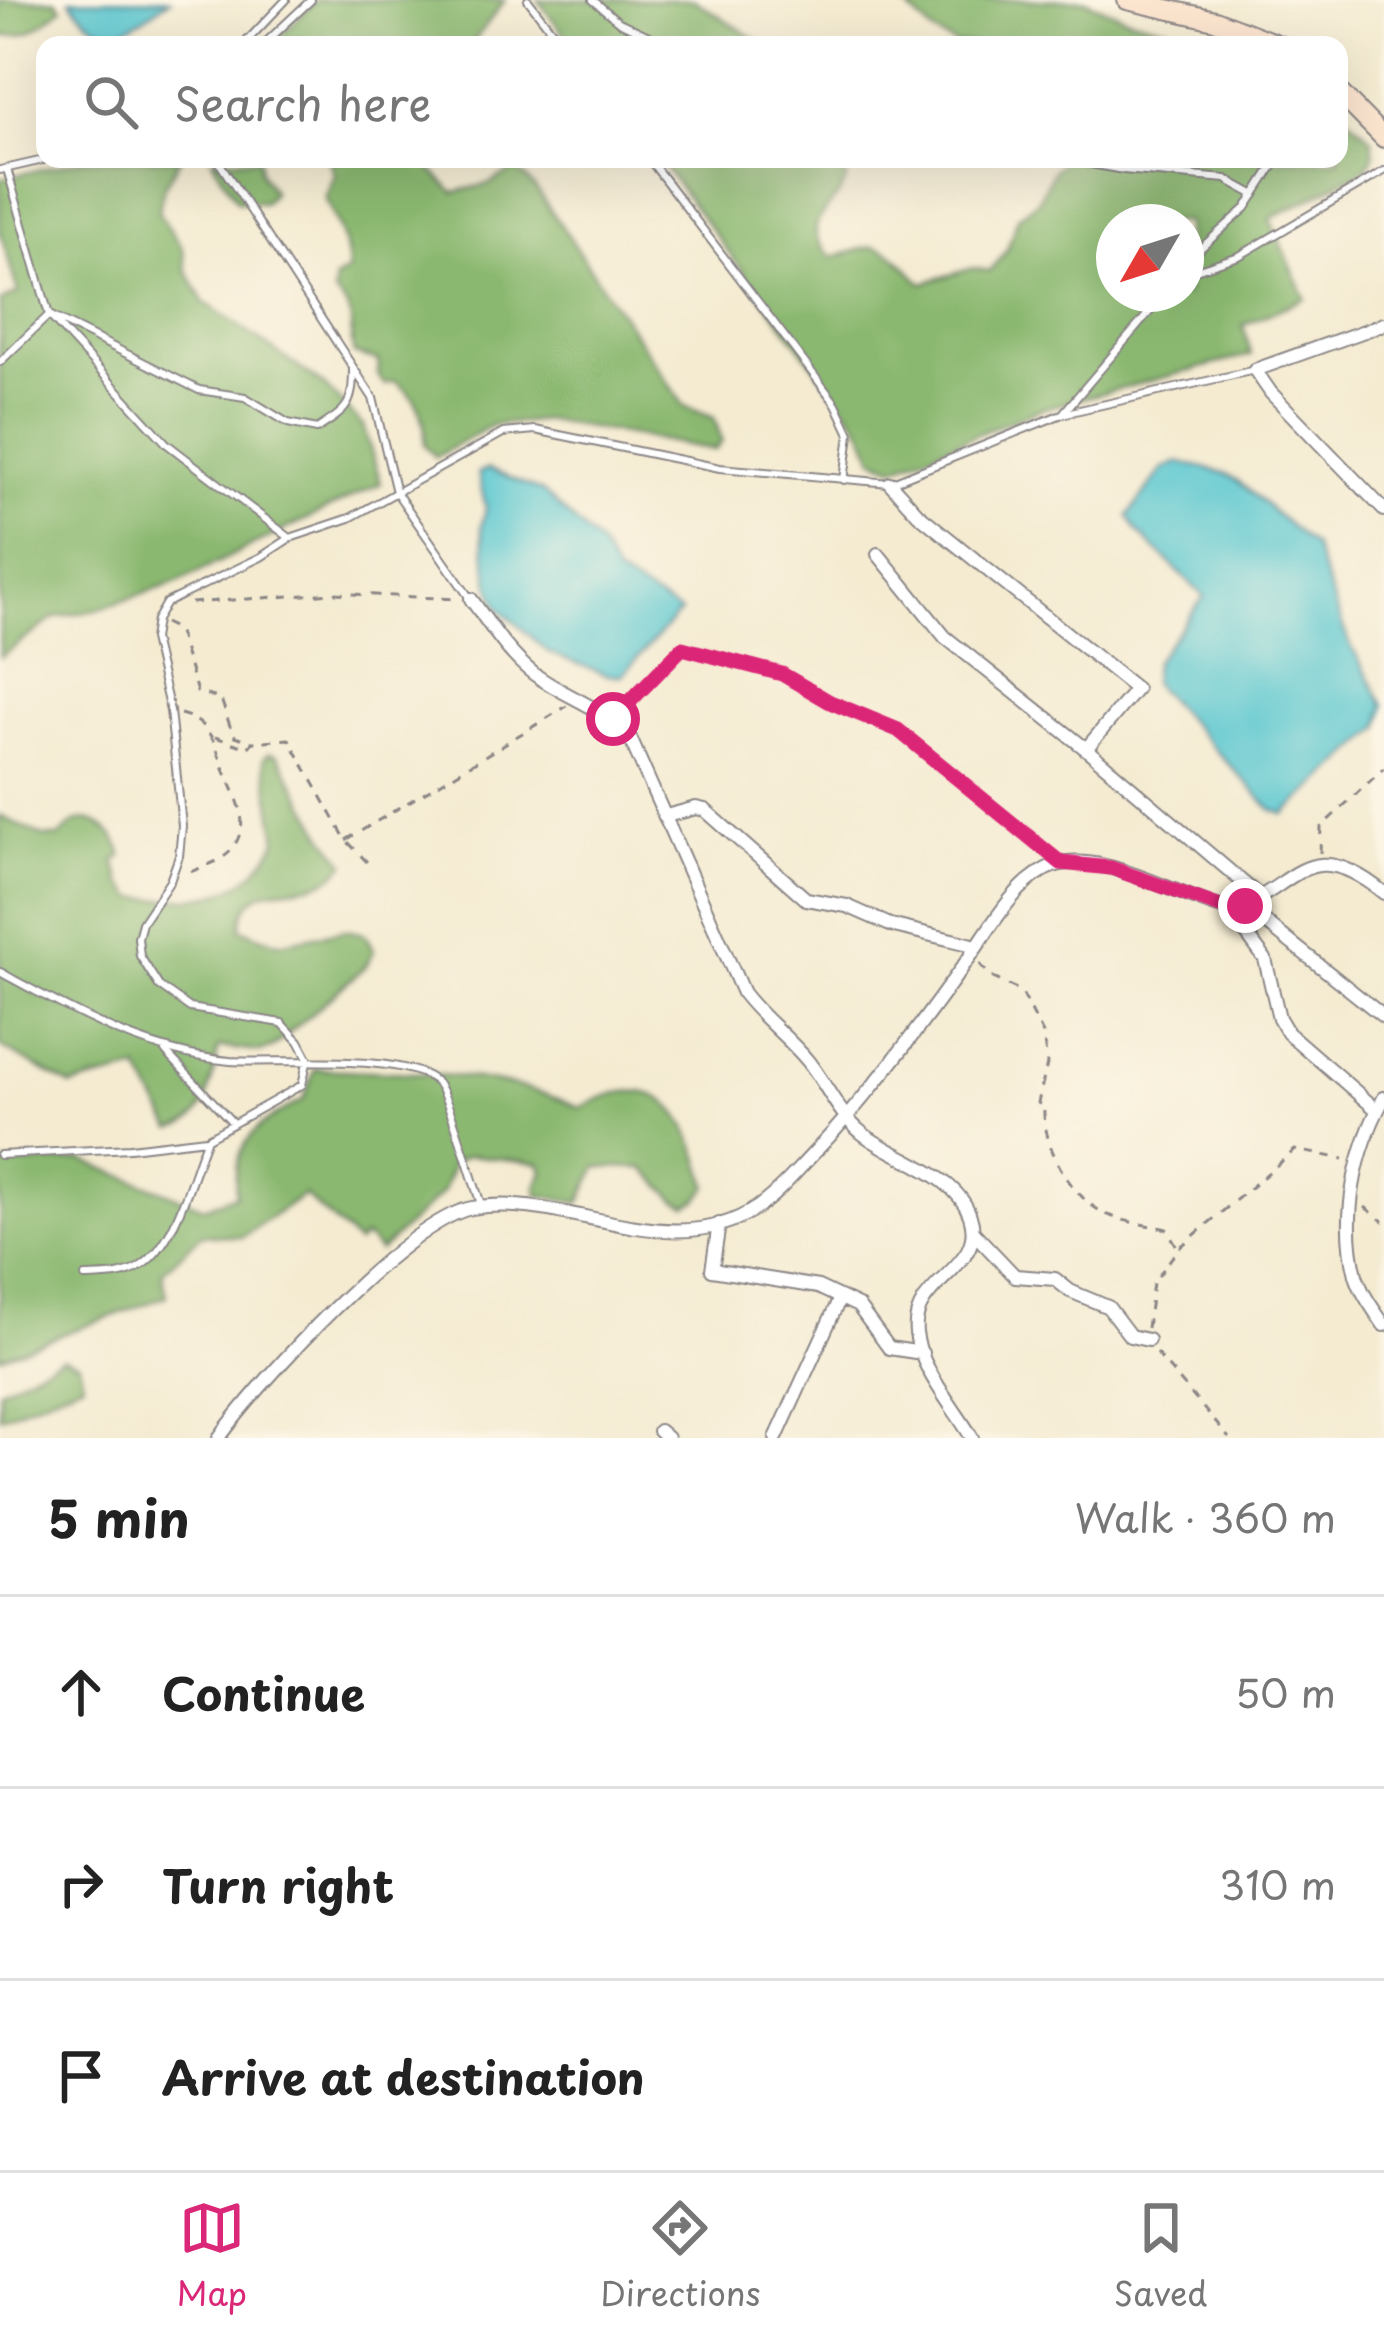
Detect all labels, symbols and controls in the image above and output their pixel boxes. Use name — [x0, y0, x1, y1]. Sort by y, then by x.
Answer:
search box — [36, 36, 1348, 168]
text: Search here — [174, 68, 431, 136]
icon: search — [78, 69, 144, 135]
north arrow — [1096, 204, 1204, 312]
route start — [586, 692, 640, 746]
route end — [1218, 879, 1272, 933]
text: 5 min — [48, 1478, 190, 1555]
text: Walk · 360 m — [1075, 1487, 1336, 1546]
text: Continue — [162, 1658, 365, 1726]
icon: ahead — [48, 1659, 114, 1725]
text: 50 m — [1235, 1662, 1336, 1721]
text: Turn right — [162, 1850, 394, 1918]
icon: right — [48, 1851, 114, 1917]
text: 310 m — [1219, 1854, 1336, 1913]
text: Arrive at destination — [162, 2042, 645, 2110]
icon: arrive — [48, 2043, 114, 2109]
tab: Map — [177, 2195, 247, 2317]
tab: Directions — [600, 2195, 761, 2317]
tab: Saved — [1114, 2195, 1207, 2317]

